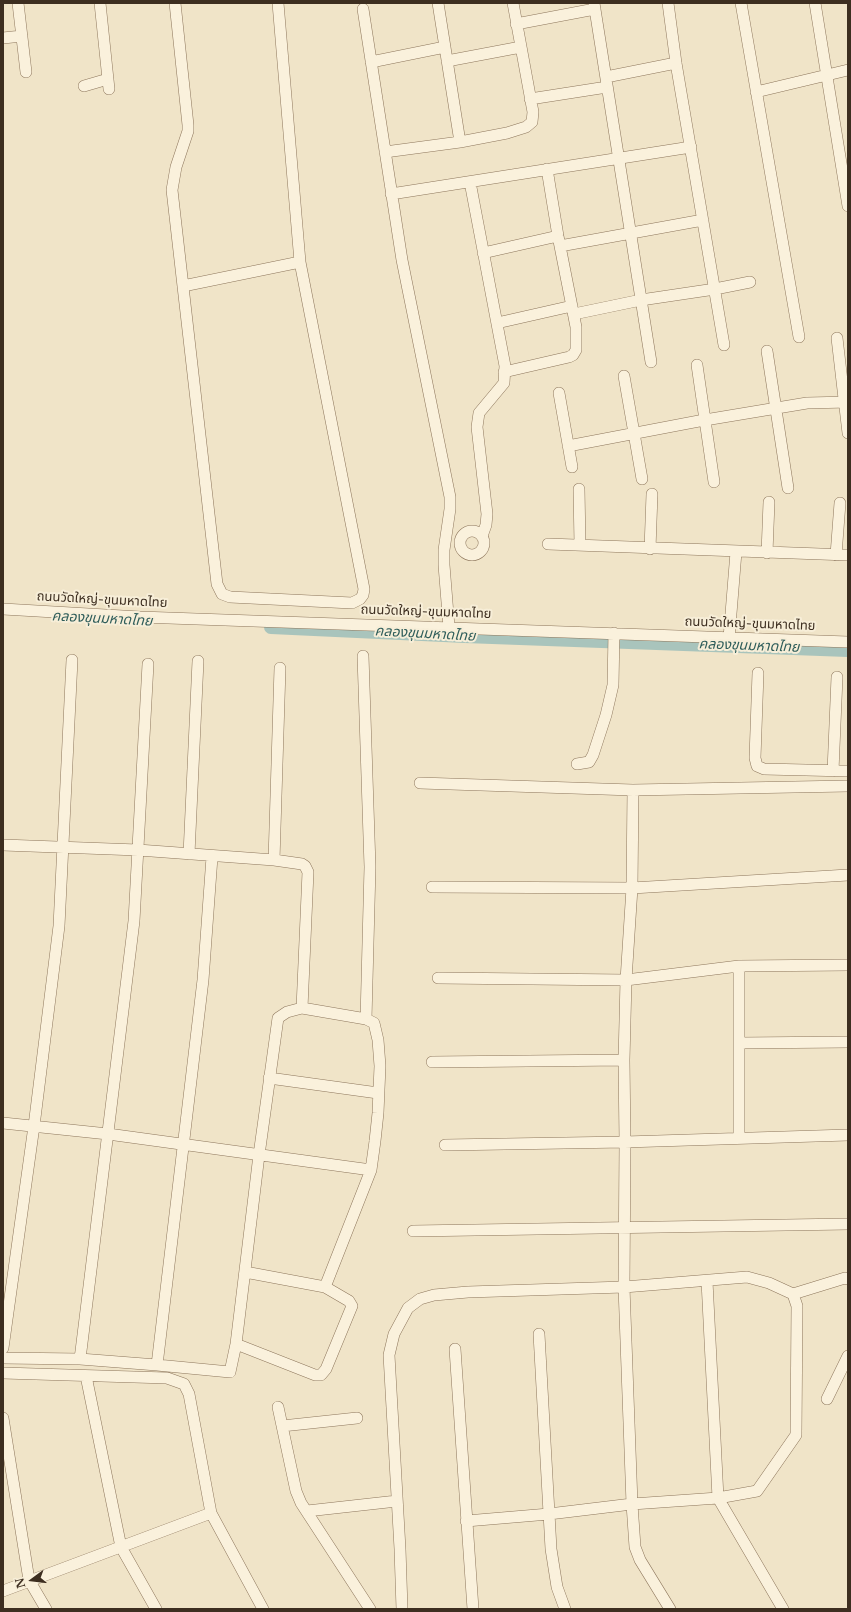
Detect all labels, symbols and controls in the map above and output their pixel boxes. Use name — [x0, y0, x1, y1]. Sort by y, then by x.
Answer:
street label: ถนนวัดใหญ่-ขุนมหาดไทย — [36, 589, 168, 611]
street label: ถนนวัดใหญ่-ขุนมหาดไทย — [360, 602, 492, 622]
water label: คลองขุนมหาดไทย — [51, 608, 153, 630]
street label: ถนนวัดใหญ่-ขุนมหาดไทย — [684, 614, 816, 634]
water label: คลองขุนมหาดไทย — [374, 623, 476, 645]
water label: คลองขุนมหาดไทย — [698, 636, 800, 656]
north arrow — [12, 1560, 52, 1600]
text: N — [12, 1576, 29, 1590]

